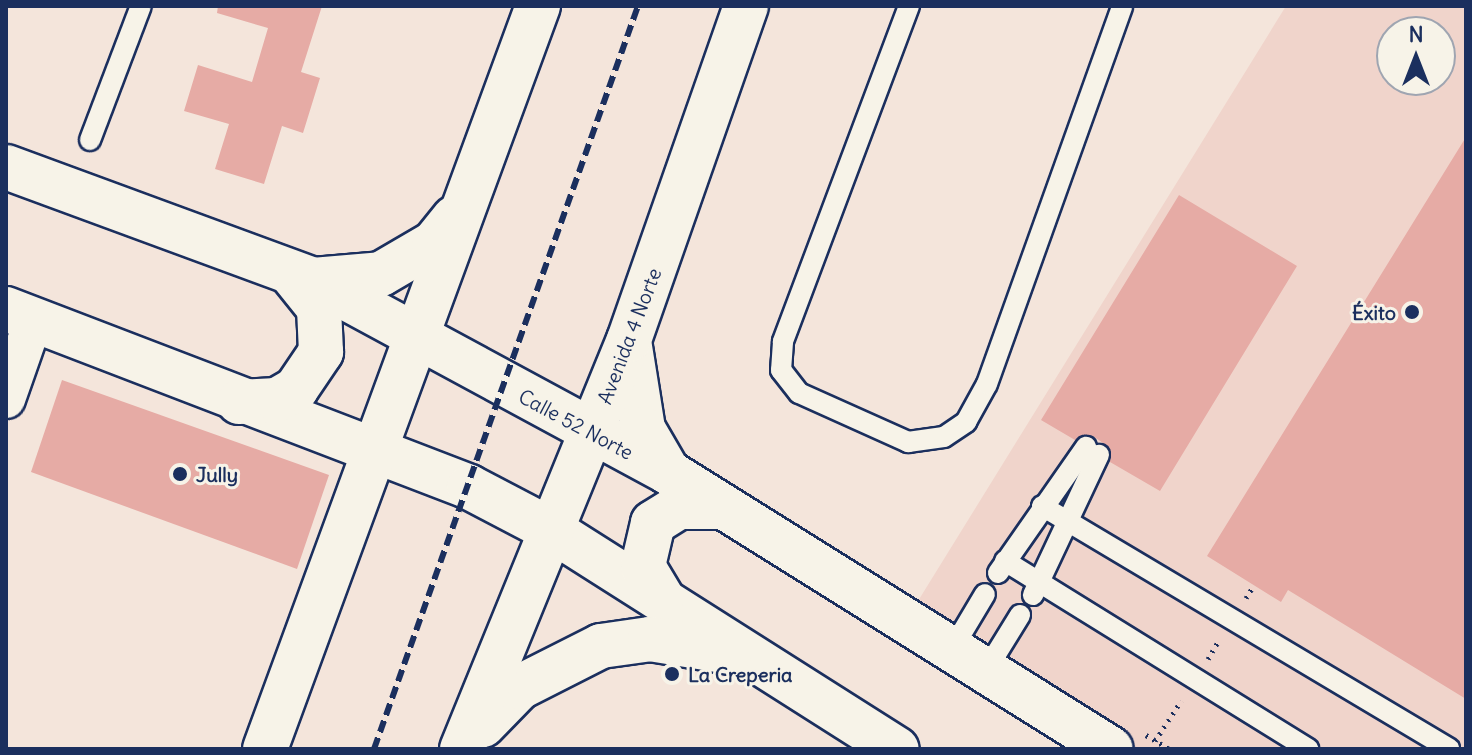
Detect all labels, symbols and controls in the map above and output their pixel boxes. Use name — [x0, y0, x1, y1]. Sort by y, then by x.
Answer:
north arrow — [1376, 16, 1456, 96]
text: N — [1408, 20, 1424, 48]
street label: Avenida 4 Norte — [592, 265, 666, 407]
place label: Éxito — [1352, 300, 1396, 324]
marker: Éxito — [1403, 303, 1421, 321]
street label: Calle 52 Norte — [515, 384, 637, 464]
place label: Jully — [196, 462, 238, 486]
marker: Jully — [171, 465, 189, 483]
place label: La Creperia — [688, 662, 793, 686]
marker: La Creperia — [663, 665, 681, 683]

